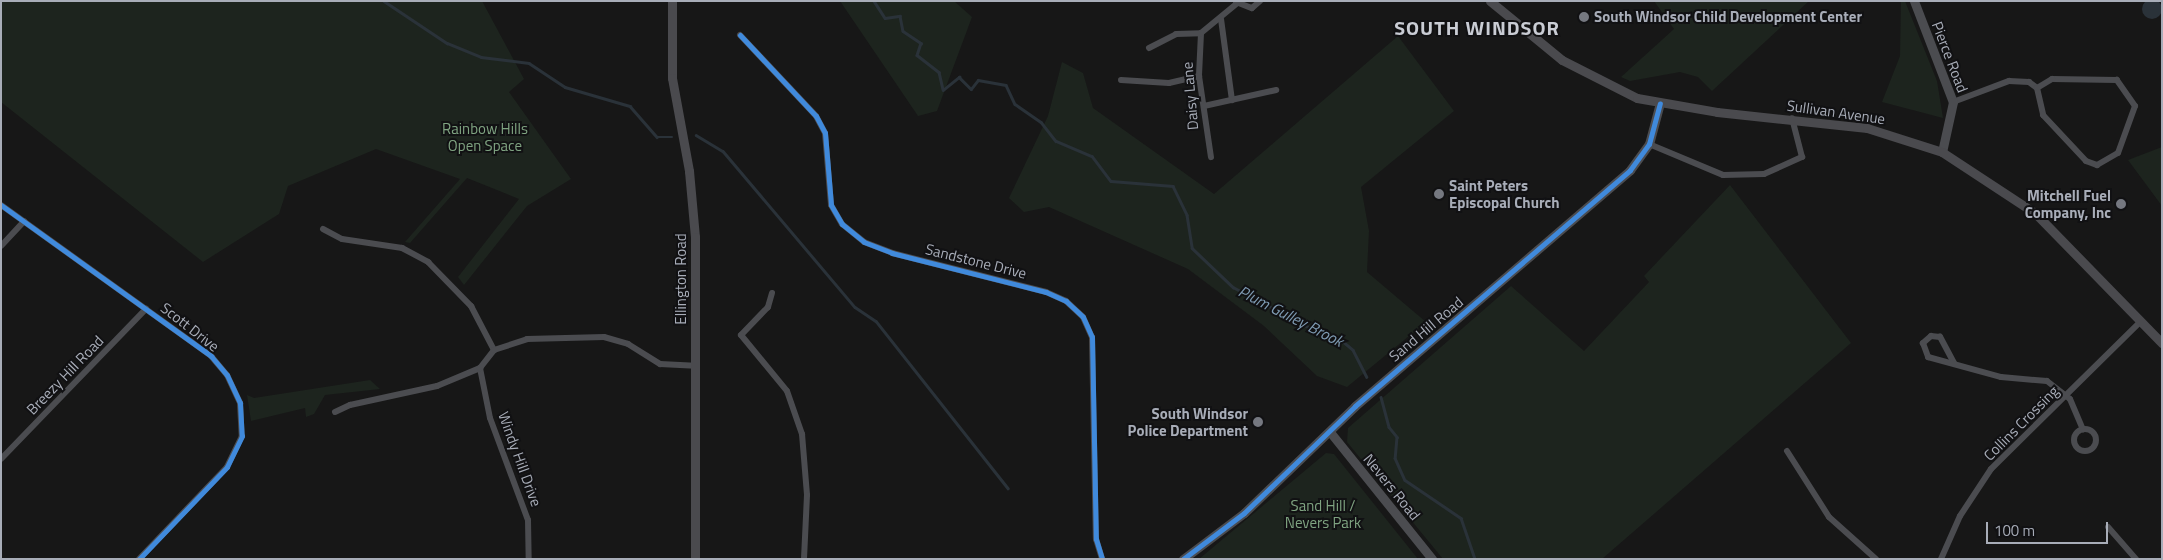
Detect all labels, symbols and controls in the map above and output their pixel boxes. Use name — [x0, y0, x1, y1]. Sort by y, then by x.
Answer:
place label: South Windsor Child Development Center — [1594, 8, 1862, 26]
marker: South Windsor Child Development Center — [1578, 11, 1590, 23]
district label: SOUTH WINDSOR — [1393, 15, 1561, 39]
street label: Pierce Road — [1928, 19, 1972, 95]
street label: Daisy Lane — [1178, 61, 1202, 131]
street label: Sullivan Avenue — [1786, 96, 1886, 128]
park label: Rainbow Hills Open Space — [442, 119, 528, 154]
place label: Saint Peters Episcopal Church — [1449, 176, 1560, 211]
place label: Mitchell Fuel Company, Inc — [2025, 186, 2111, 221]
marker: Saint Peters Episcopal Church — [1433, 188, 1445, 200]
marker: Mitchell Fuel Company, Inc — [2115, 198, 2127, 210]
street label: Ellington Road — [672, 233, 690, 325]
street label: Sandstone Drive — [924, 240, 1028, 282]
water label: Plum Gulley Brook — [1235, 281, 1347, 351]
street label: Sand Hill Road — [1385, 293, 1467, 365]
street label: Scott Drive — [157, 299, 223, 355]
street label: Breezy Hill Road — [23, 332, 107, 418]
street label: Collins Crossing — [1980, 382, 2062, 464]
place label: South Windsor Police Department — [1128, 404, 1248, 439]
street label: Windy Hill Drive — [495, 409, 545, 509]
marker: South Windsor Police Department — [1252, 416, 1264, 428]
street label: Nevers Road — [1360, 450, 1424, 524]
park label: Sand Hill / Nevers Park — [1285, 496, 1361, 531]
scale bar — [1988, 512, 2110, 544]
text: 100 m — [1994, 519, 2035, 542]

